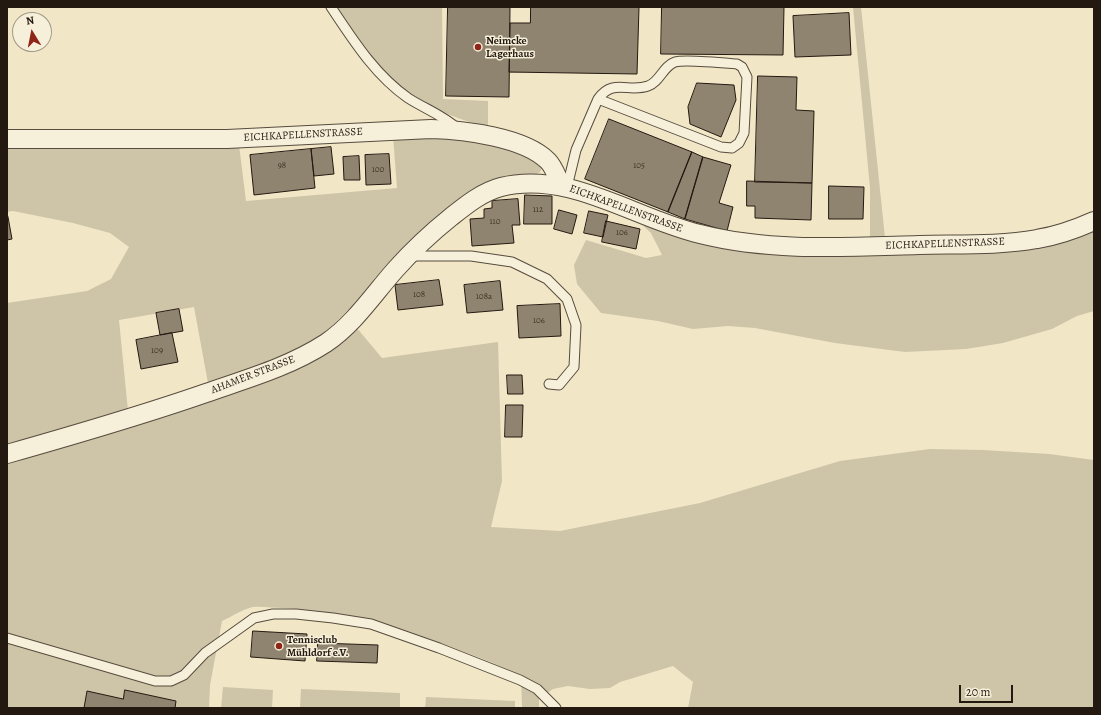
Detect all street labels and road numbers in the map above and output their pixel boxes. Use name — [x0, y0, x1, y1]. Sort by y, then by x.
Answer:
street label: EICHKAPELLENSTRASSE — [243, 125, 363, 145]
street label: EICHKAPELLENSTRASSE — [568, 182, 684, 236]
street label: EICHKAPELLENSTRASSE — [885, 235, 1005, 253]
street label: AHAMER STRASSE — [209, 353, 297, 397]

